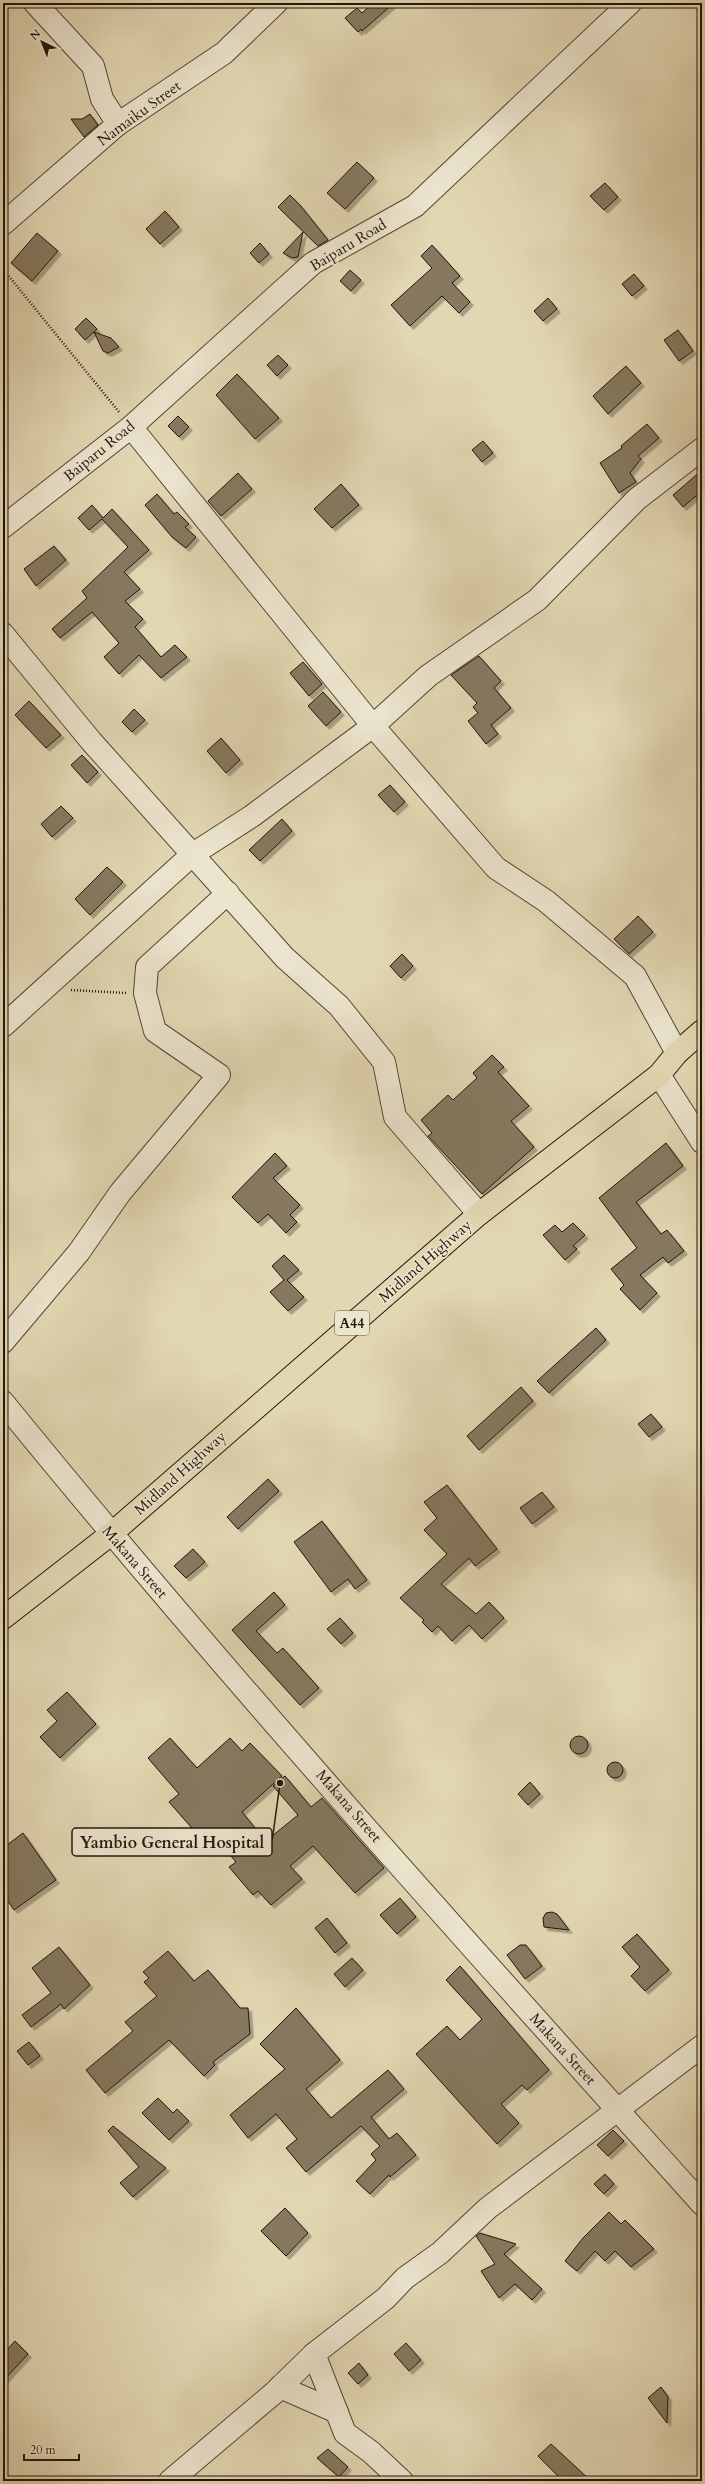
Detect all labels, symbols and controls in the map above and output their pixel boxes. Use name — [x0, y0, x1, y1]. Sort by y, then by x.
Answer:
north arrow — [22, 22, 62, 62]
text: N — [27, 26, 44, 44]
street label: Namaiku Street — [93, 76, 185, 150]
street label: Baiparu Road — [306, 214, 390, 276]
street label: Baiparu Road — [59, 416, 139, 486]
street label: Midland Highway — [374, 1215, 476, 1307]
road number: A44 — [335, 1311, 369, 1335]
street label: Midland Highway — [130, 1426, 230, 1520]
street label: Makana Street — [98, 1521, 172, 1603]
street label: Makana Street — [312, 1765, 386, 1847]
callout: Yambio General Hospital — [72, 1828, 272, 1856]
text: Yambio General Hospital — [80, 1832, 264, 1854]
street label: Makana Street — [525, 2009, 601, 2089]
scale bar — [24, 2436, 79, 2462]
text: 20 m — [30, 2442, 57, 2458]

